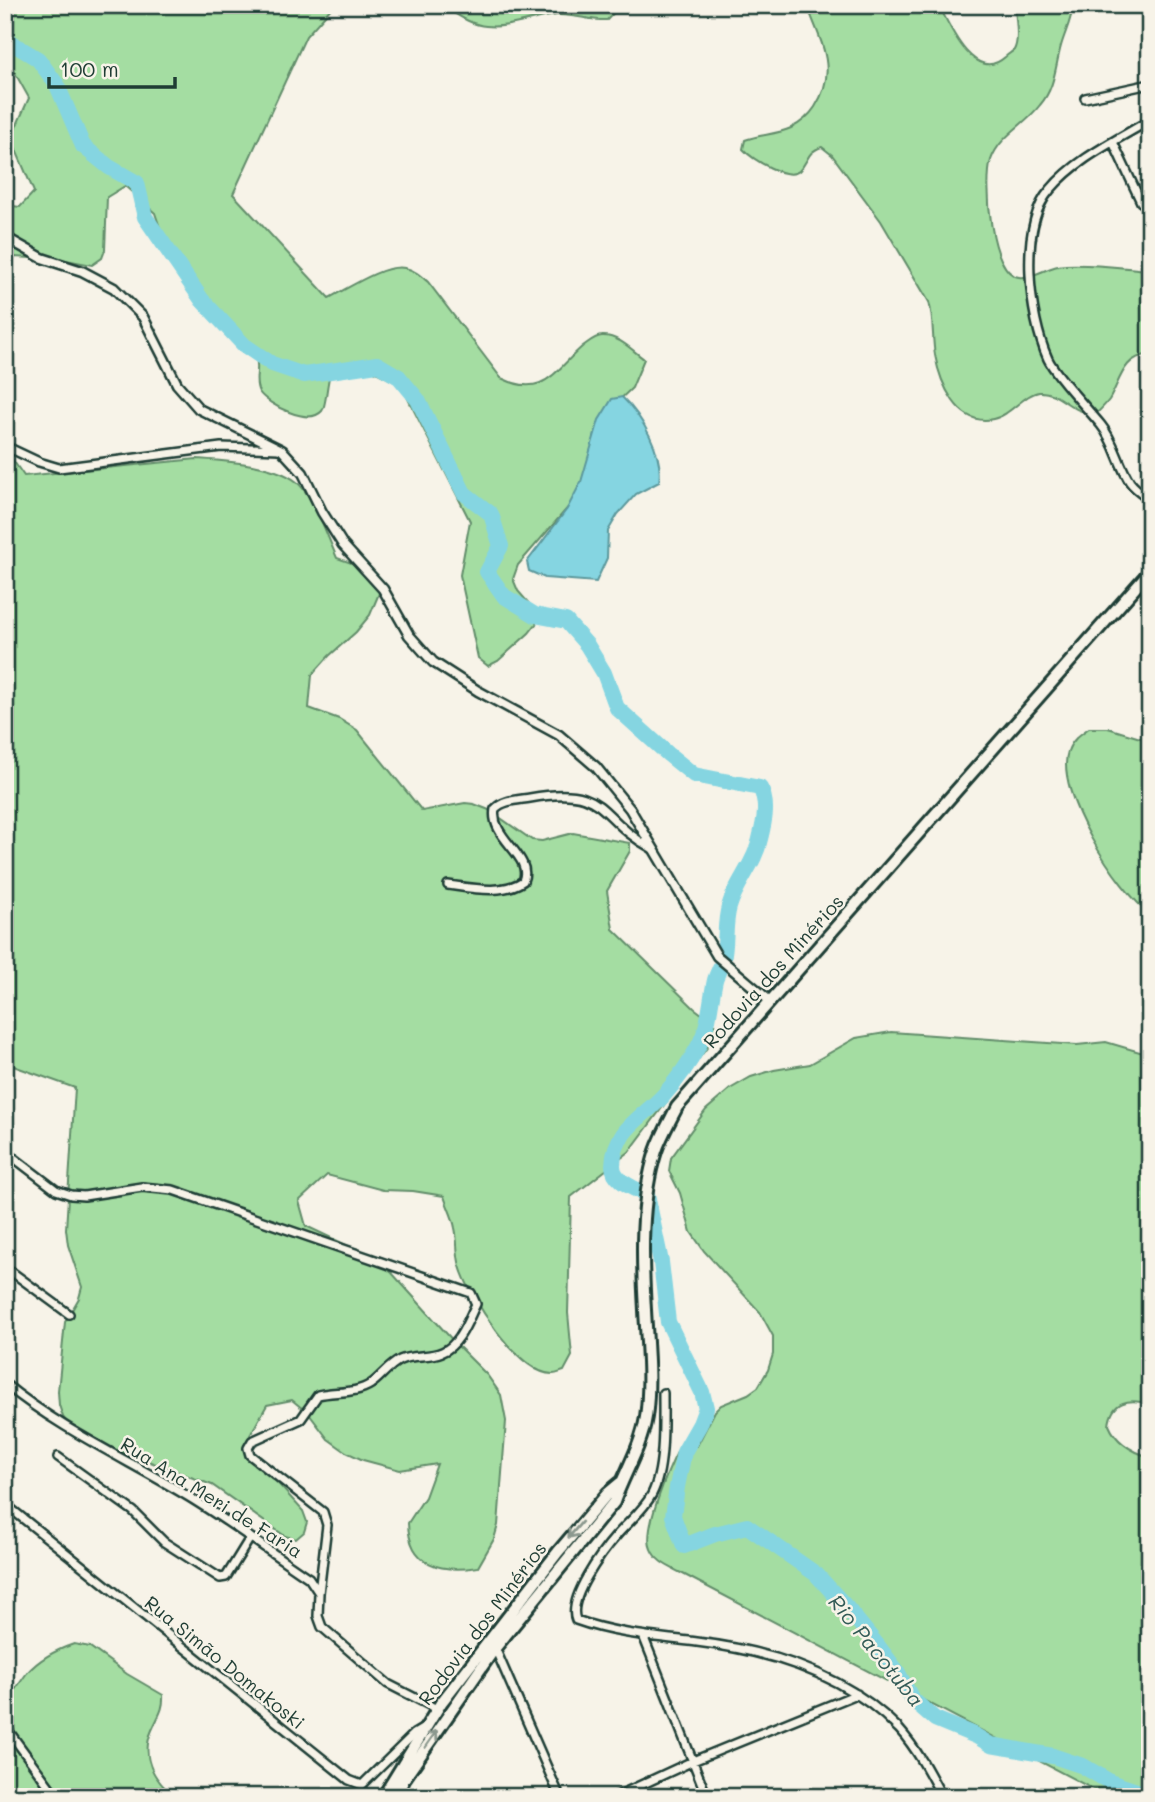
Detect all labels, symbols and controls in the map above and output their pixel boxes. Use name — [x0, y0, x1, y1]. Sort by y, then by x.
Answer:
scale bar — [49, 46, 175, 90]
text: 100 m — [60, 55, 119, 82]
street label: Rodovia dos Minérios — [697, 889, 849, 1053]
street label: Rua Ana Meri de Faria — [116, 1431, 308, 1563]
one-way arrow — [567, 1521, 583, 1539]
street label: Rodovia dos Minérios — [412, 1536, 552, 1710]
water label: Rio Pacotuba — [823, 1588, 931, 1712]
street label: Rua Simão Domakoski — [140, 1590, 310, 1734]
one-way arrow — [424, 1730, 438, 1749]

